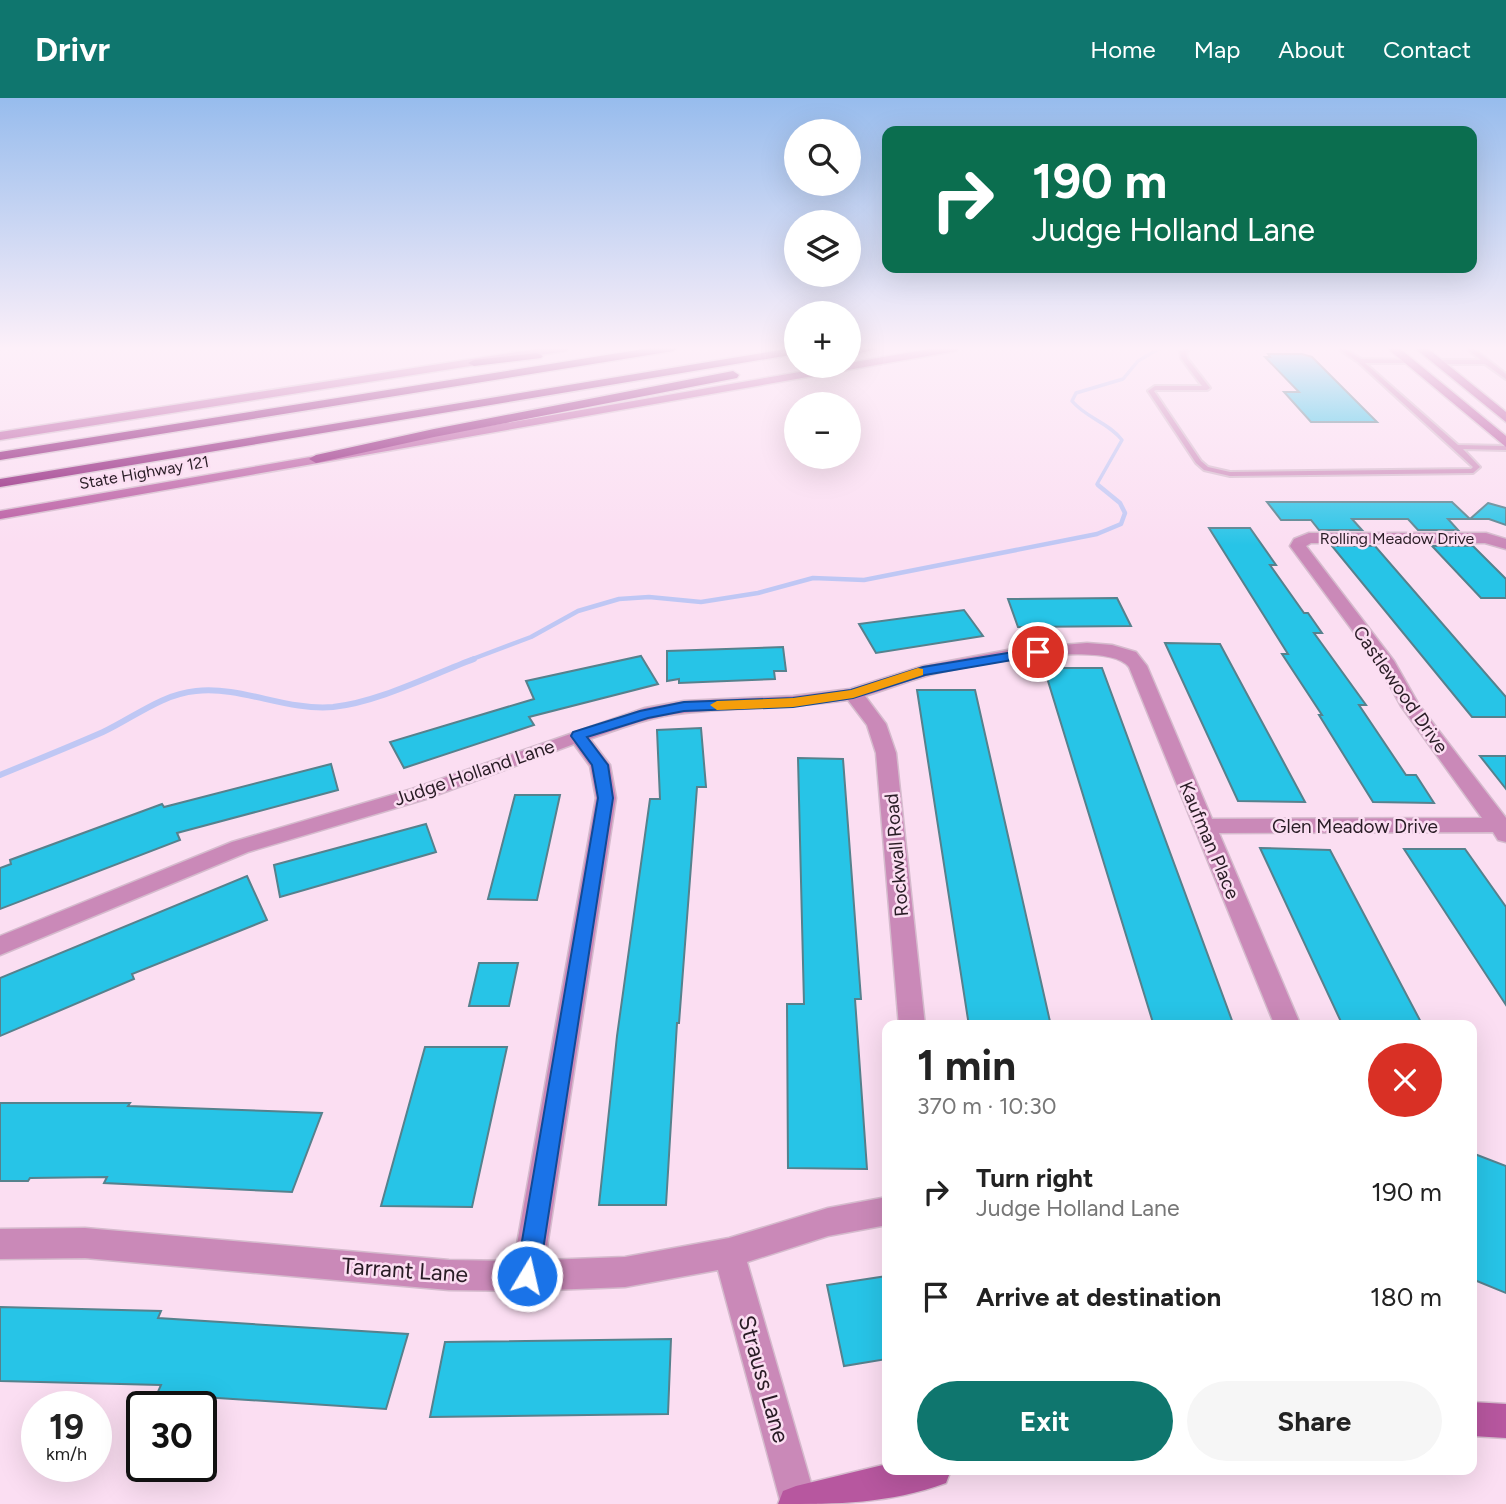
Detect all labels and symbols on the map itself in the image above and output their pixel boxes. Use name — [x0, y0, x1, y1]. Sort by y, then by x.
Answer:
street label: State Highway 121 — [78, 452, 211, 493]
street label: Rolling Meadow Drive — [1320, 529, 1475, 548]
street label: Castlewood Drive — [1348, 621, 1453, 757]
pin — [1008, 622, 1068, 682]
street label: Judge Holland Lane — [391, 734, 557, 811]
street label: Kaufman Place — [1174, 778, 1245, 902]
street label: Rockwall Road — [880, 792, 913, 918]
street label: Glen Meadow Drive — [1272, 815, 1438, 838]
position arrow — [490, 1239, 564, 1313]
street label: Tarrant Lane — [341, 1252, 469, 1288]
street label: Strauss Lane — [732, 1312, 796, 1446]
speed limit sign: 30 — [126, 1391, 217, 1482]

